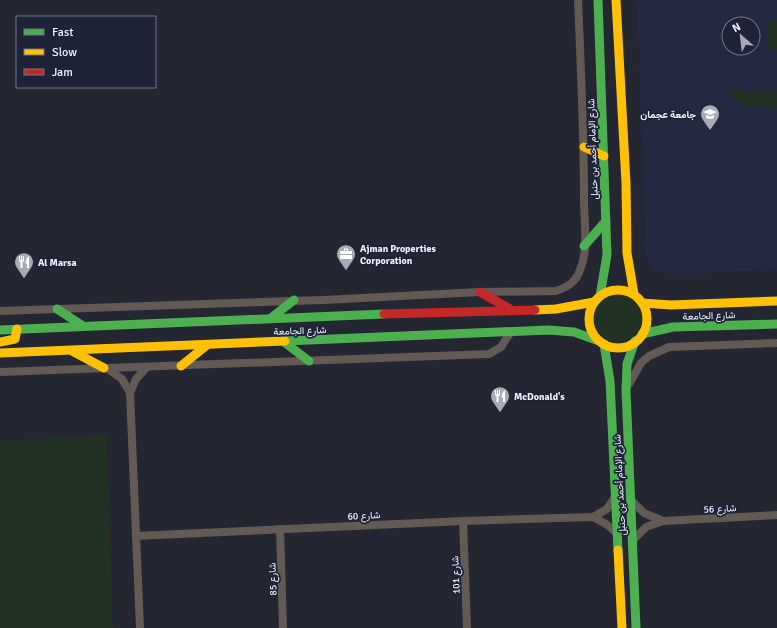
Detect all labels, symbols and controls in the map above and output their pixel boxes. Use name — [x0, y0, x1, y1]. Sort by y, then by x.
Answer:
legend — [16, 16, 156, 88]
north arrow — [721, 16, 761, 56]
text: N — [730, 20, 743, 35]
text: Fast — [52, 25, 73, 40]
text: Slow — [52, 45, 77, 60]
text: Jam — [52, 65, 73, 80]
street label: شارع الإمام أحمد بن حنبل — [585, 98, 601, 200]
school or university icon: جامعة عجمان — [699, 103, 721, 131]
place label: جامعة عجمان — [640, 109, 696, 121]
office icon: Ajman Properties Corporation — [335, 243, 357, 271]
place label: Ajman Properties Corporation — [360, 243, 437, 267]
restaurant icon: Al Marsa — [13, 251, 35, 279]
place label: Al Marsa — [38, 257, 77, 269]
street label: شارع الجامعة — [682, 309, 736, 323]
street label: شارع الجامعة — [273, 324, 327, 338]
restaurant icon: McDonald's — [489, 385, 511, 413]
place label: McDonald's — [514, 391, 565, 403]
street label: شارع الإمام أحمد بن حنبل — [611, 434, 629, 536]
street label: شارع 56 — [703, 502, 737, 516]
street label: شارع 60 — [347, 509, 381, 523]
street label: شارع 101 — [449, 555, 463, 594]
street label: شارع 85 — [266, 562, 280, 596]

